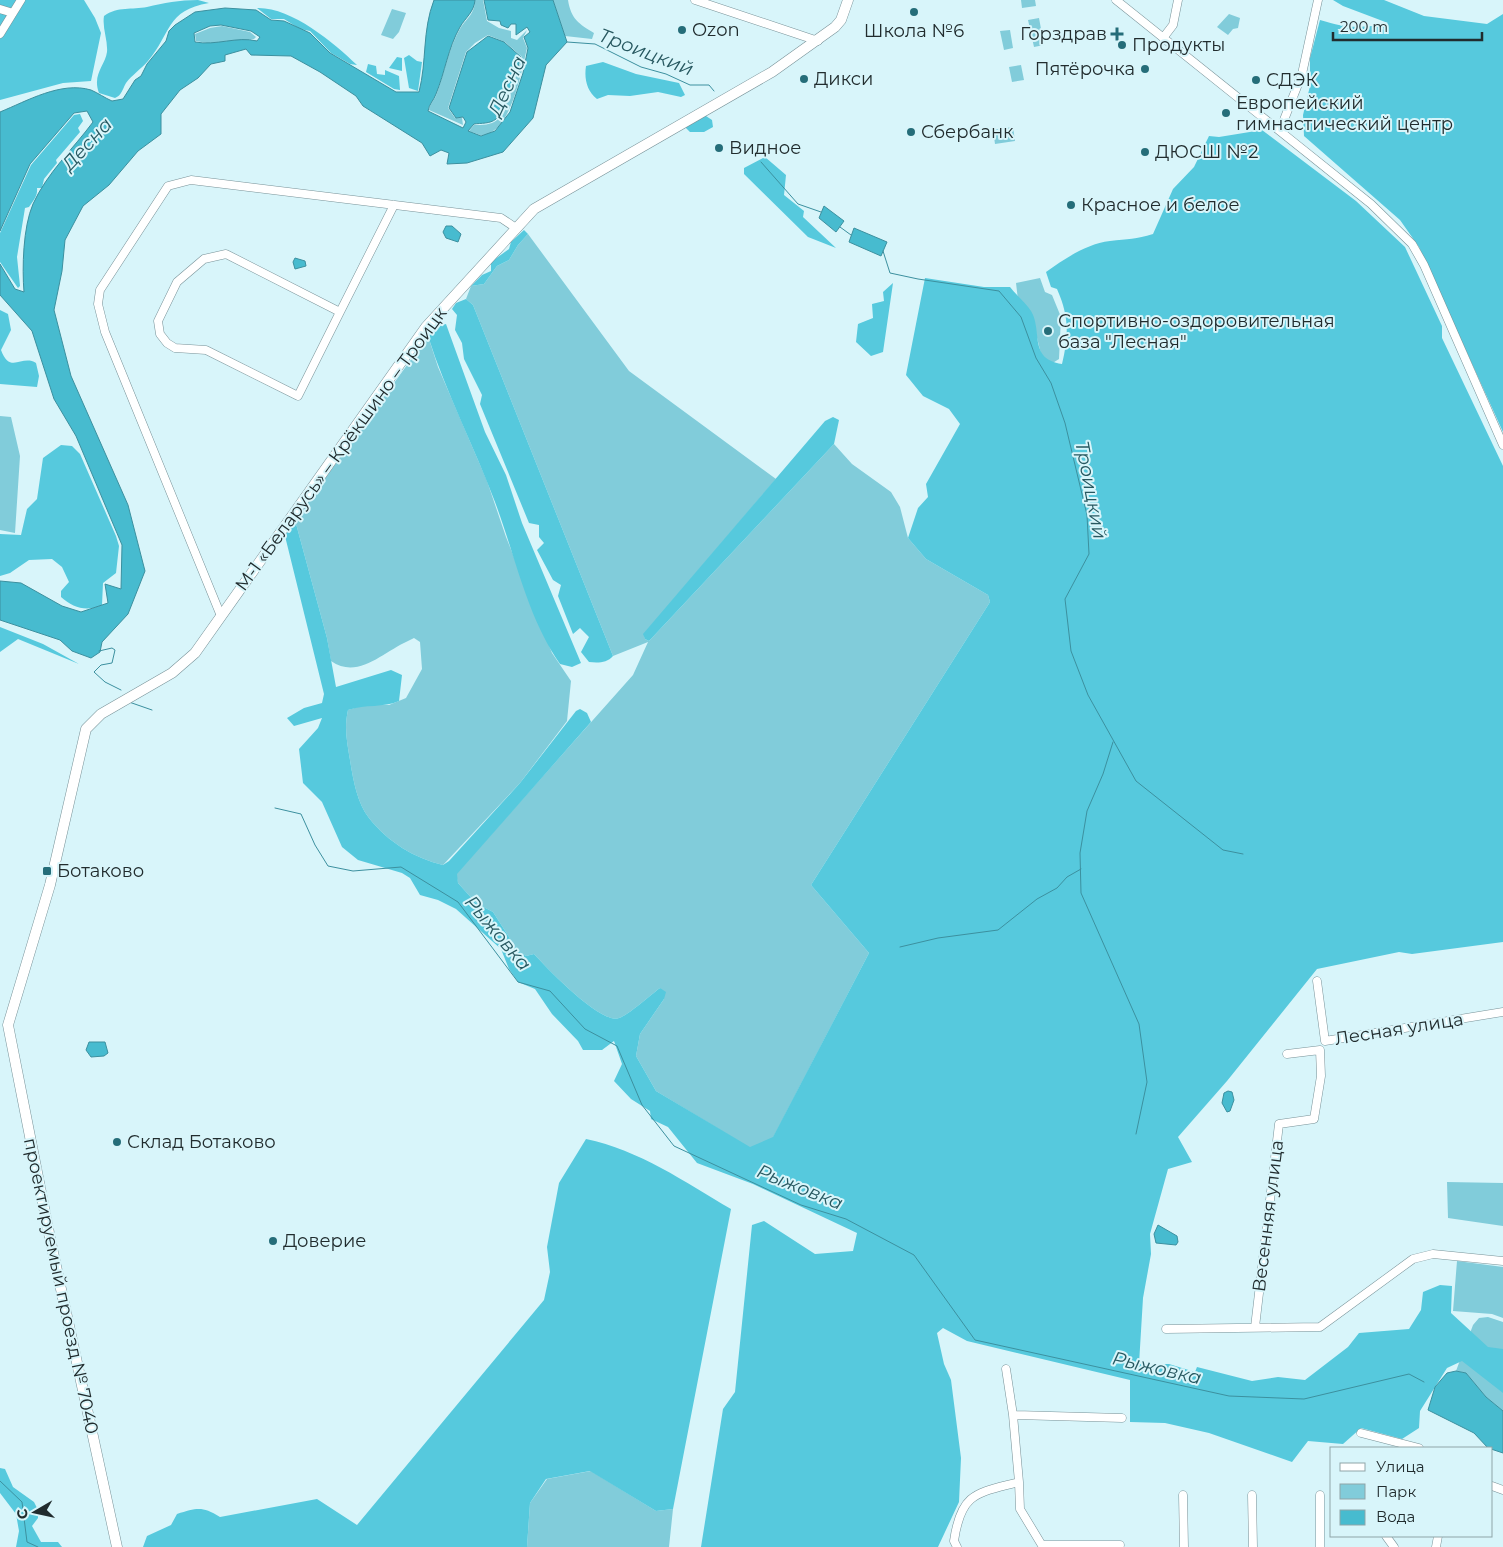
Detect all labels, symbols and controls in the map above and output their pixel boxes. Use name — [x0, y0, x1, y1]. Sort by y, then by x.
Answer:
marker: Школа №6 — [908, 6, 920, 18]
scale bar — [1333, 10, 1482, 42]
text: 200 m — [1340, 17, 1388, 36]
place label: Ozon — [692, 19, 740, 41]
place label: Школа №6 — [864, 20, 964, 42]
water label: Троицкий — [595, 23, 697, 81]
place label: Горздрав — [1020, 23, 1107, 45]
marker: Ozon — [676, 24, 688, 36]
marker: Горздрав — [1111, 28, 1123, 40]
place label: Продукты — [1132, 34, 1225, 56]
marker: Продукты — [1116, 39, 1128, 51]
water label: Десна — [482, 52, 531, 121]
place label: Пятёрочка — [1035, 58, 1135, 80]
marker: Пятёрочка — [1139, 63, 1151, 75]
place label: Дикси — [814, 68, 873, 90]
place label: СДЭК — [1266, 69, 1319, 91]
marker: Дикси — [798, 73, 810, 85]
marker: СДЭК — [1250, 74, 1262, 86]
place label: Европейский гимнастический центр — [1236, 92, 1453, 135]
marker: Европейский гимнастический центр — [1220, 107, 1232, 119]
water label: Десна — [56, 113, 117, 177]
place label: Сбербанк — [921, 121, 1014, 143]
marker: Сбербанк — [905, 126, 917, 138]
place label: Видное — [729, 137, 801, 159]
place label: ДЮСШ №2 — [1155, 141, 1258, 163]
marker: Видное — [713, 142, 725, 154]
marker: ДЮСШ №2 — [1139, 146, 1151, 158]
place label: Красное и белое — [1081, 194, 1240, 216]
marker: Красное и белое — [1065, 199, 1077, 211]
street label: М-1 «Беларусь» – Крёкшино – Троицк — [231, 302, 452, 595]
place label: Спортивно-оздоровительная база "Лесная" — [1058, 310, 1335, 353]
marker: Спортивно-оздоровительная база "Лесная" — [1042, 325, 1054, 337]
water label: Троицкий — [1070, 439, 1112, 541]
place label: Ботаково — [57, 860, 144, 882]
marker: Ботаково — [41, 865, 53, 877]
water label: Рыжовка — [460, 891, 536, 975]
street label: Лесная улица — [1333, 1008, 1465, 1050]
place label: Склад Ботаково — [127, 1131, 276, 1153]
street label: проектируемый проезд № 7040 — [19, 1136, 103, 1436]
marker: Склад Ботаково — [111, 1136, 123, 1148]
street label: Весенняя улица — [1248, 1139, 1288, 1293]
water label: Рыжовка — [754, 1159, 846, 1215]
place label: Доверие — [283, 1230, 366, 1252]
marker: Доверие — [267, 1235, 279, 1247]
water label: Рыжовка — [1110, 1347, 1204, 1389]
legend — [1330, 1447, 1493, 1537]
text: Улица — [1376, 1457, 1424, 1476]
text: Парк — [1376, 1482, 1416, 1501]
north arrow — [10, 1487, 60, 1537]
text: Вода — [1376, 1507, 1415, 1526]
text: С — [12, 1508, 32, 1520]

